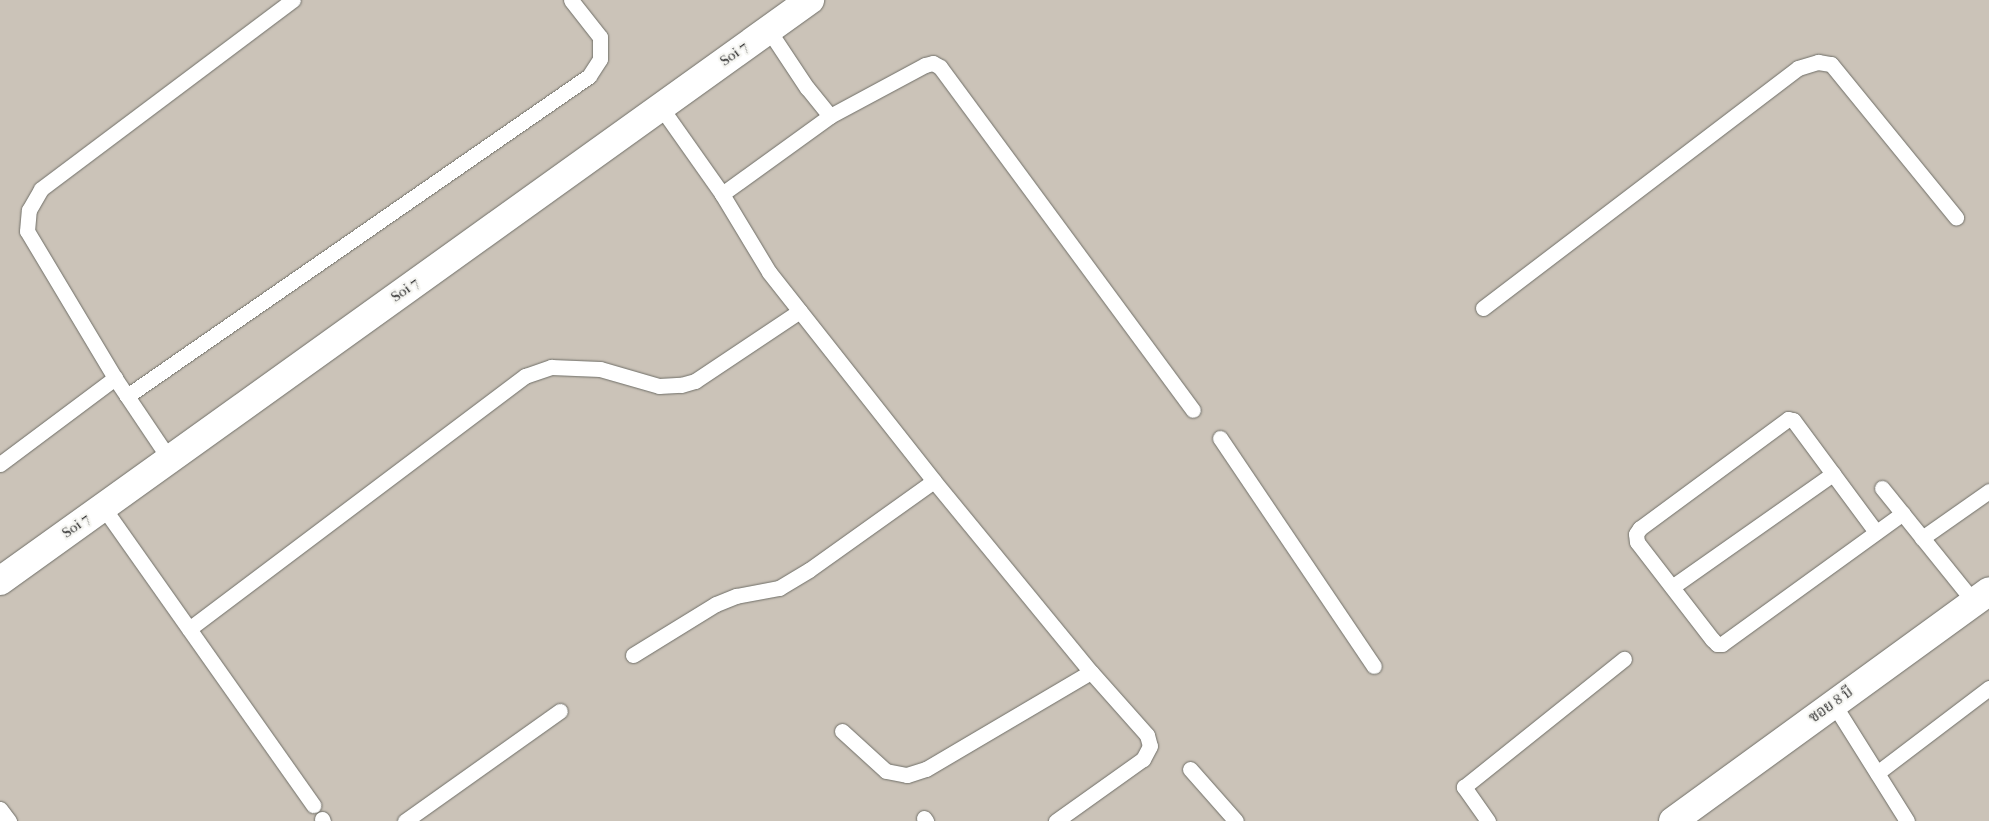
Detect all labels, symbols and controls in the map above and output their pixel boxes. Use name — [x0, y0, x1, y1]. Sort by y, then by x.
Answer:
street label: Soi 7 — [717, 38, 751, 70]
street label: Soi 7 — [388, 274, 422, 306]
street label: Soi 7 — [59, 510, 93, 542]
street label: ซอย 8 บี — [1805, 683, 1857, 727]

